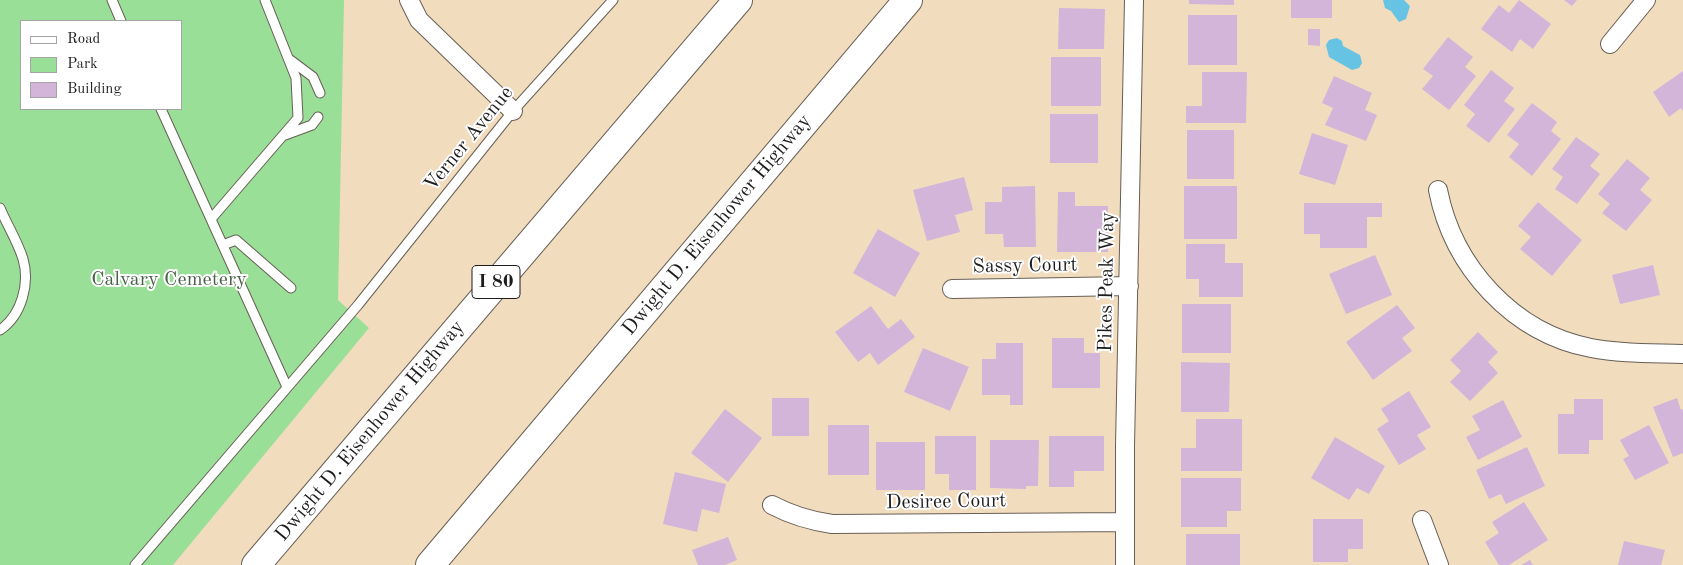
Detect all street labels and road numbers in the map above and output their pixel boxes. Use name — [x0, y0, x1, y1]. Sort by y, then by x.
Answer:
street label: Verner Avenue — [419, 82, 519, 196]
street label: Dwight D. Eisenhower Highway — [617, 110, 817, 340]
street label: Pikes Peak Way — [1094, 212, 1120, 352]
street label: Sassy Court — [972, 253, 1078, 279]
road number: I 80 — [472, 266, 520, 298]
street label: Dwight D. Eisenhower Highway — [270, 316, 470, 546]
street label: Desiree Court — [886, 489, 1006, 515]

